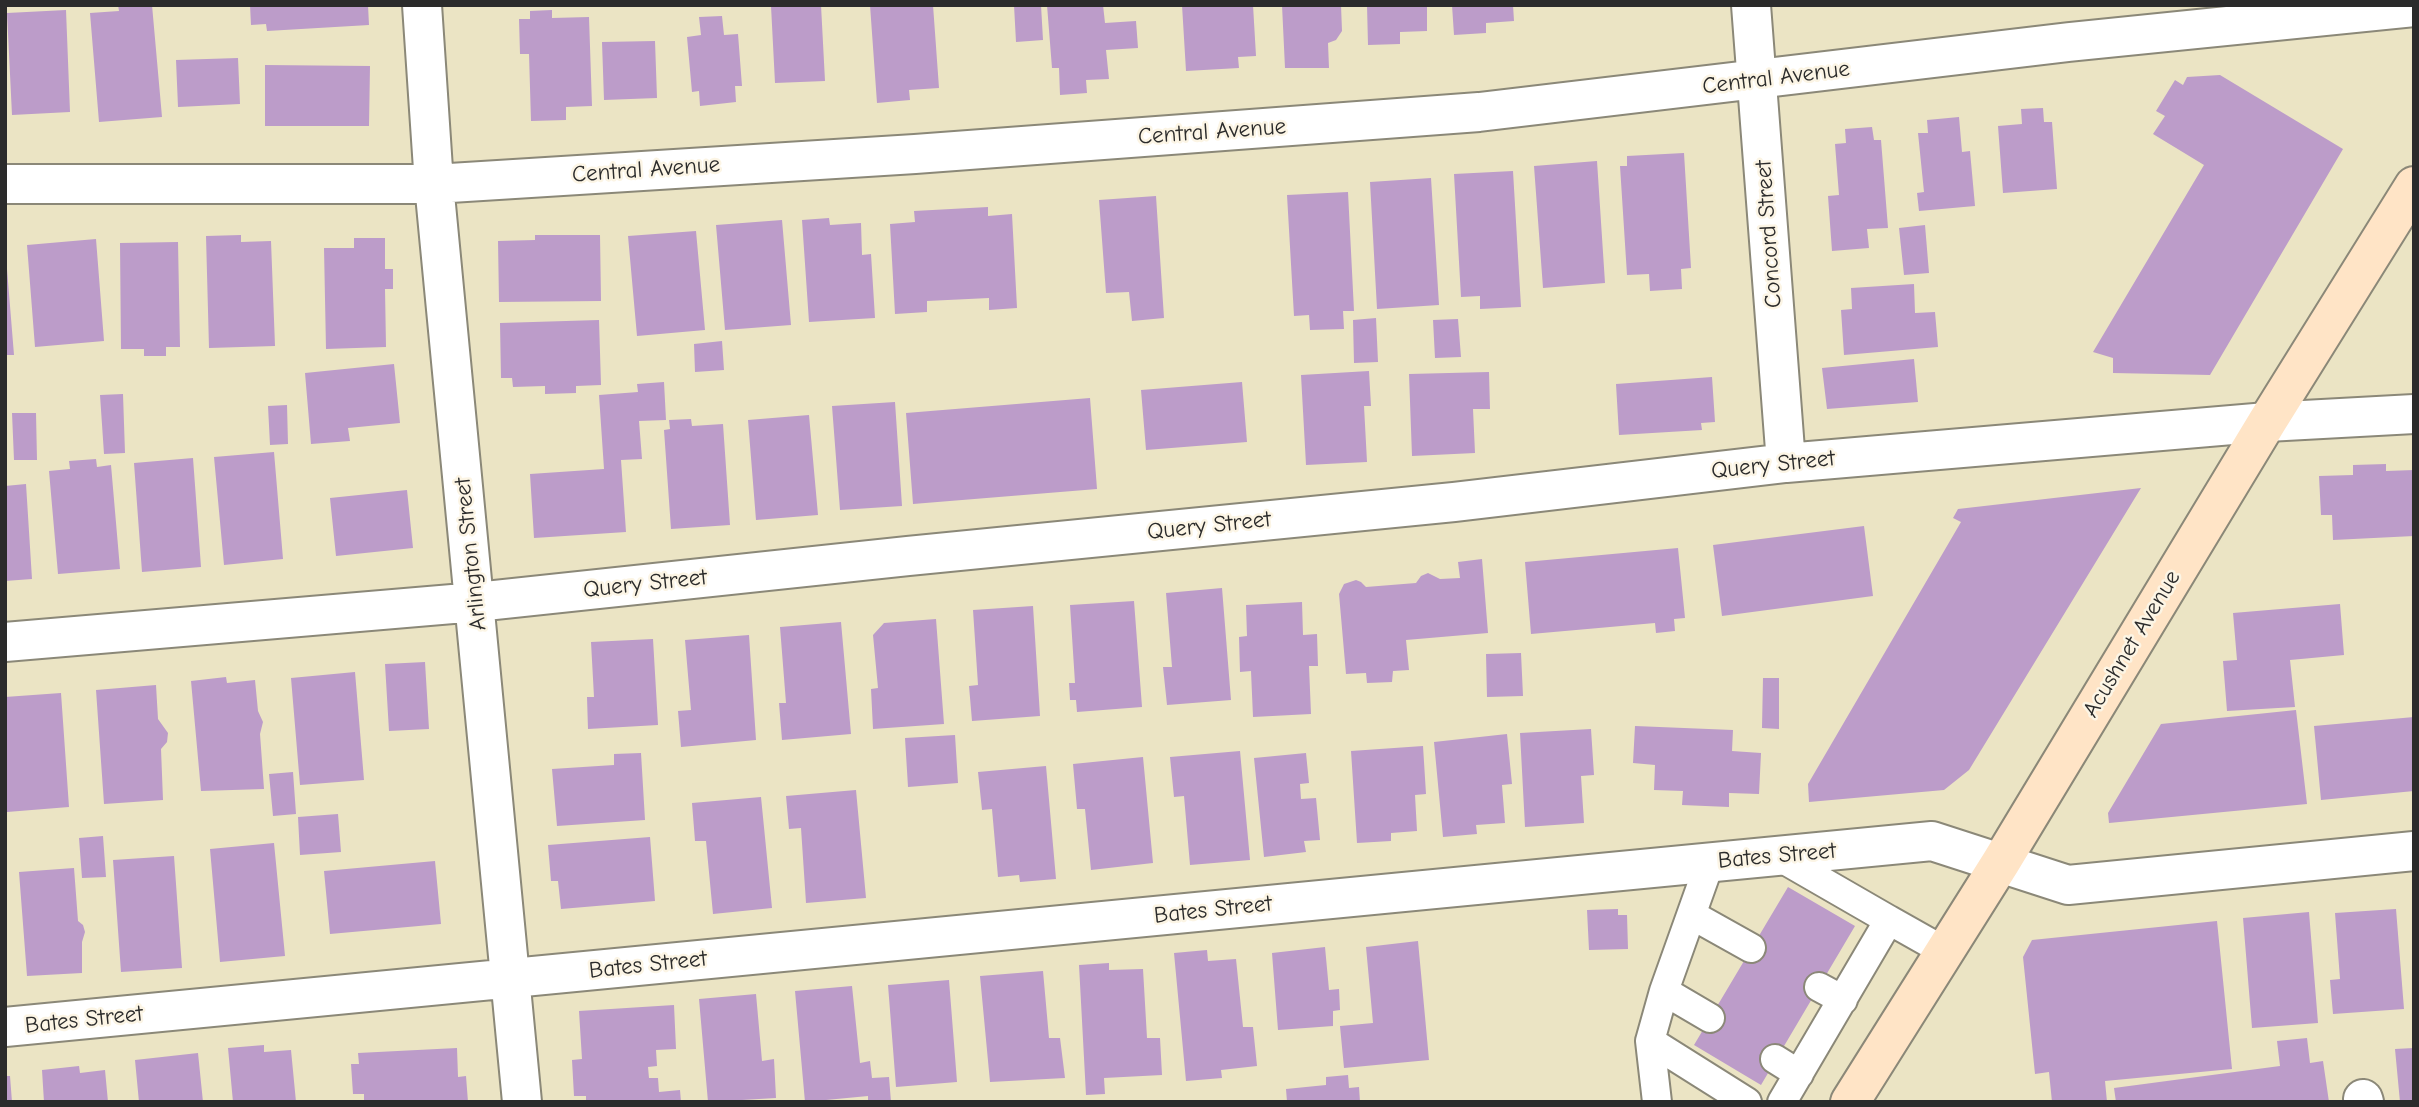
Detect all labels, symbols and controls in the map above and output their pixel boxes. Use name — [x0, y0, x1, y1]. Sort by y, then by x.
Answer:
street label: Central Avenue — [1701, 55, 1851, 101]
street label: Central Avenue — [1137, 113, 1287, 151]
street label: Central Avenue — [571, 151, 721, 189]
street label: Concord Street — [1750, 159, 1788, 309]
street label: Query Street — [1710, 445, 1836, 485]
street label: Arlington Street — [449, 476, 493, 632]
street label: Query Street — [1146, 506, 1272, 546]
street label: Query Street — [582, 564, 708, 604]
street label: Acushnet Avenue — [2077, 565, 2187, 723]
street label: Bates Street — [1717, 837, 1837, 875]
street label: Bates Street — [1153, 890, 1273, 930]
street label: Bates Street — [588, 945, 708, 985]
street label: Bates Street — [24, 1000, 144, 1040]

